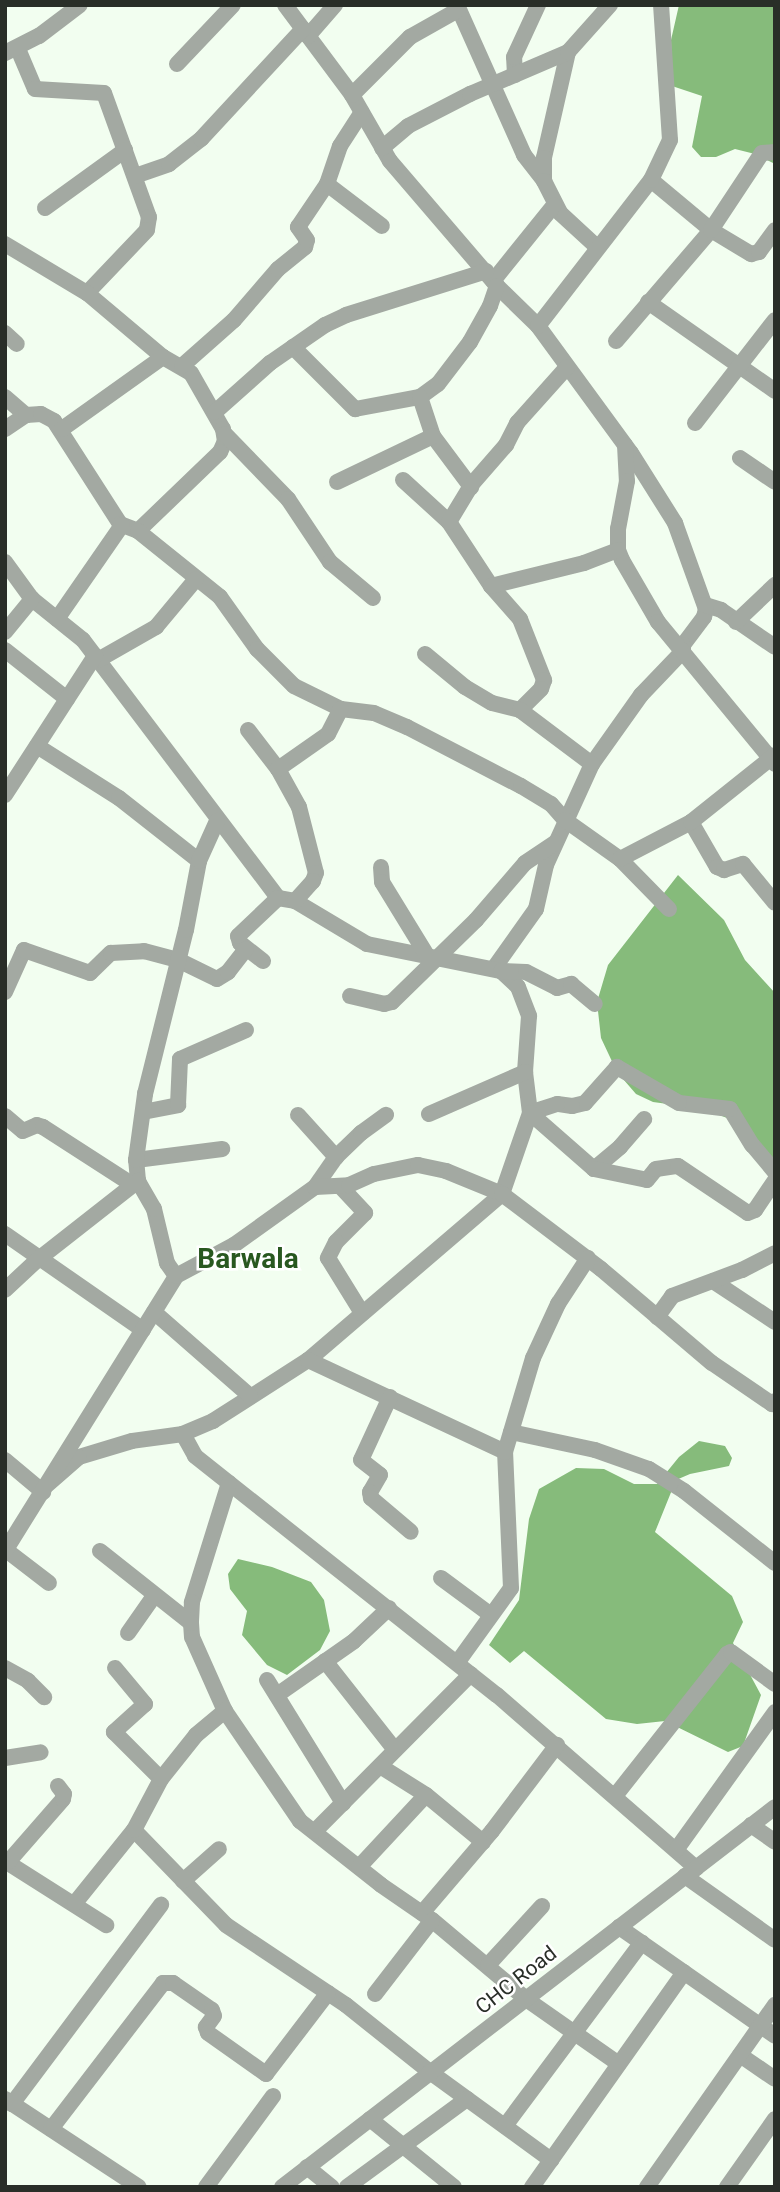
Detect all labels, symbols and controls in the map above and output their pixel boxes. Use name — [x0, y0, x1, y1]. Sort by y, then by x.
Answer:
district label: Barwala — [197, 1242, 299, 1276]
street label: CHC Road — [471, 1941, 561, 2019]

